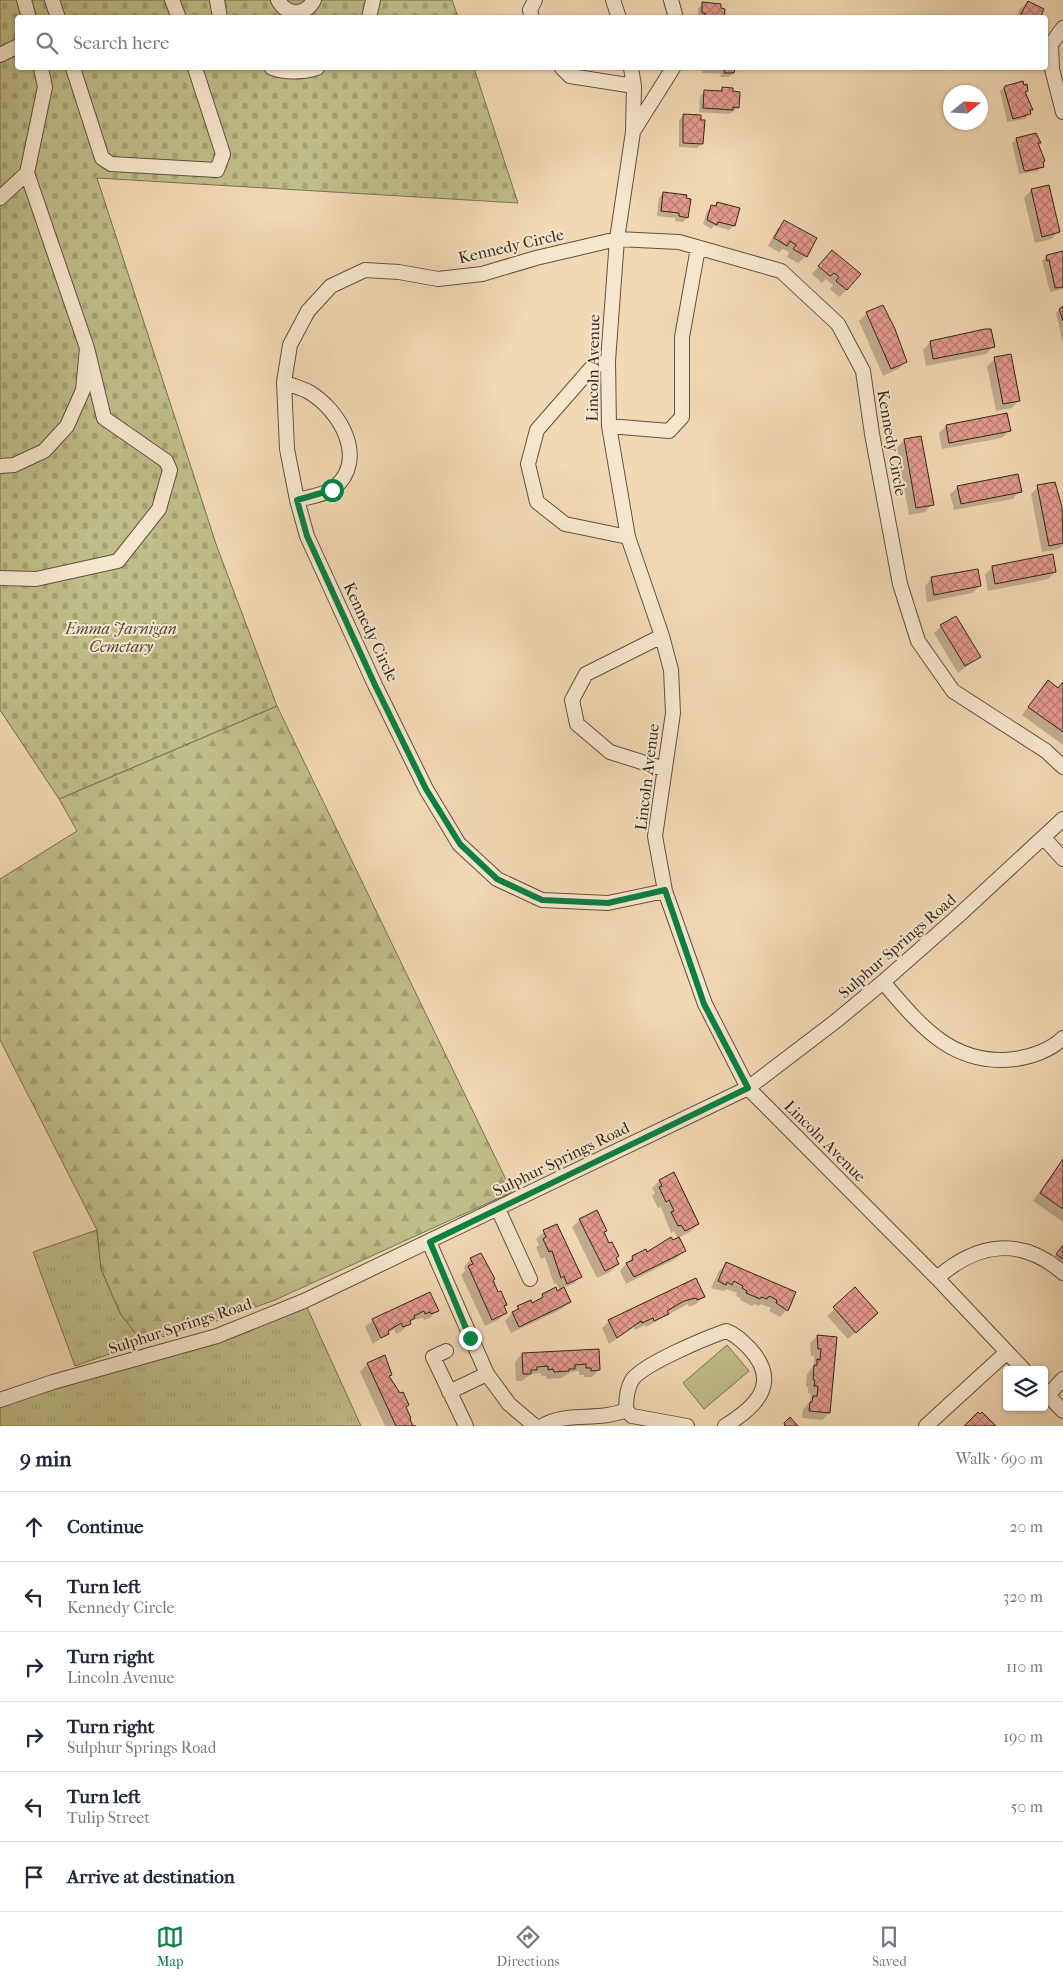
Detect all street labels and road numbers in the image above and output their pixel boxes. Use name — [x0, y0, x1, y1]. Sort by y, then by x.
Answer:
street label: Kennedy Circle — [456, 225, 566, 267]
street label: Lincoln Avenue — [583, 314, 603, 422]
street label: Kennedy Circle — [873, 388, 911, 498]
street label: Kennedy Circle — [340, 579, 402, 685]
street label: Lincoln Avenue — [631, 722, 663, 831]
street label: Sulphur Springs Road — [834, 890, 960, 1002]
street label: Lincoln Avenue — [780, 1096, 870, 1186]
street label: Sulphur Springs Road — [490, 1118, 633, 1200]
street label: Sulphur Springs Road — [106, 1294, 254, 1358]

